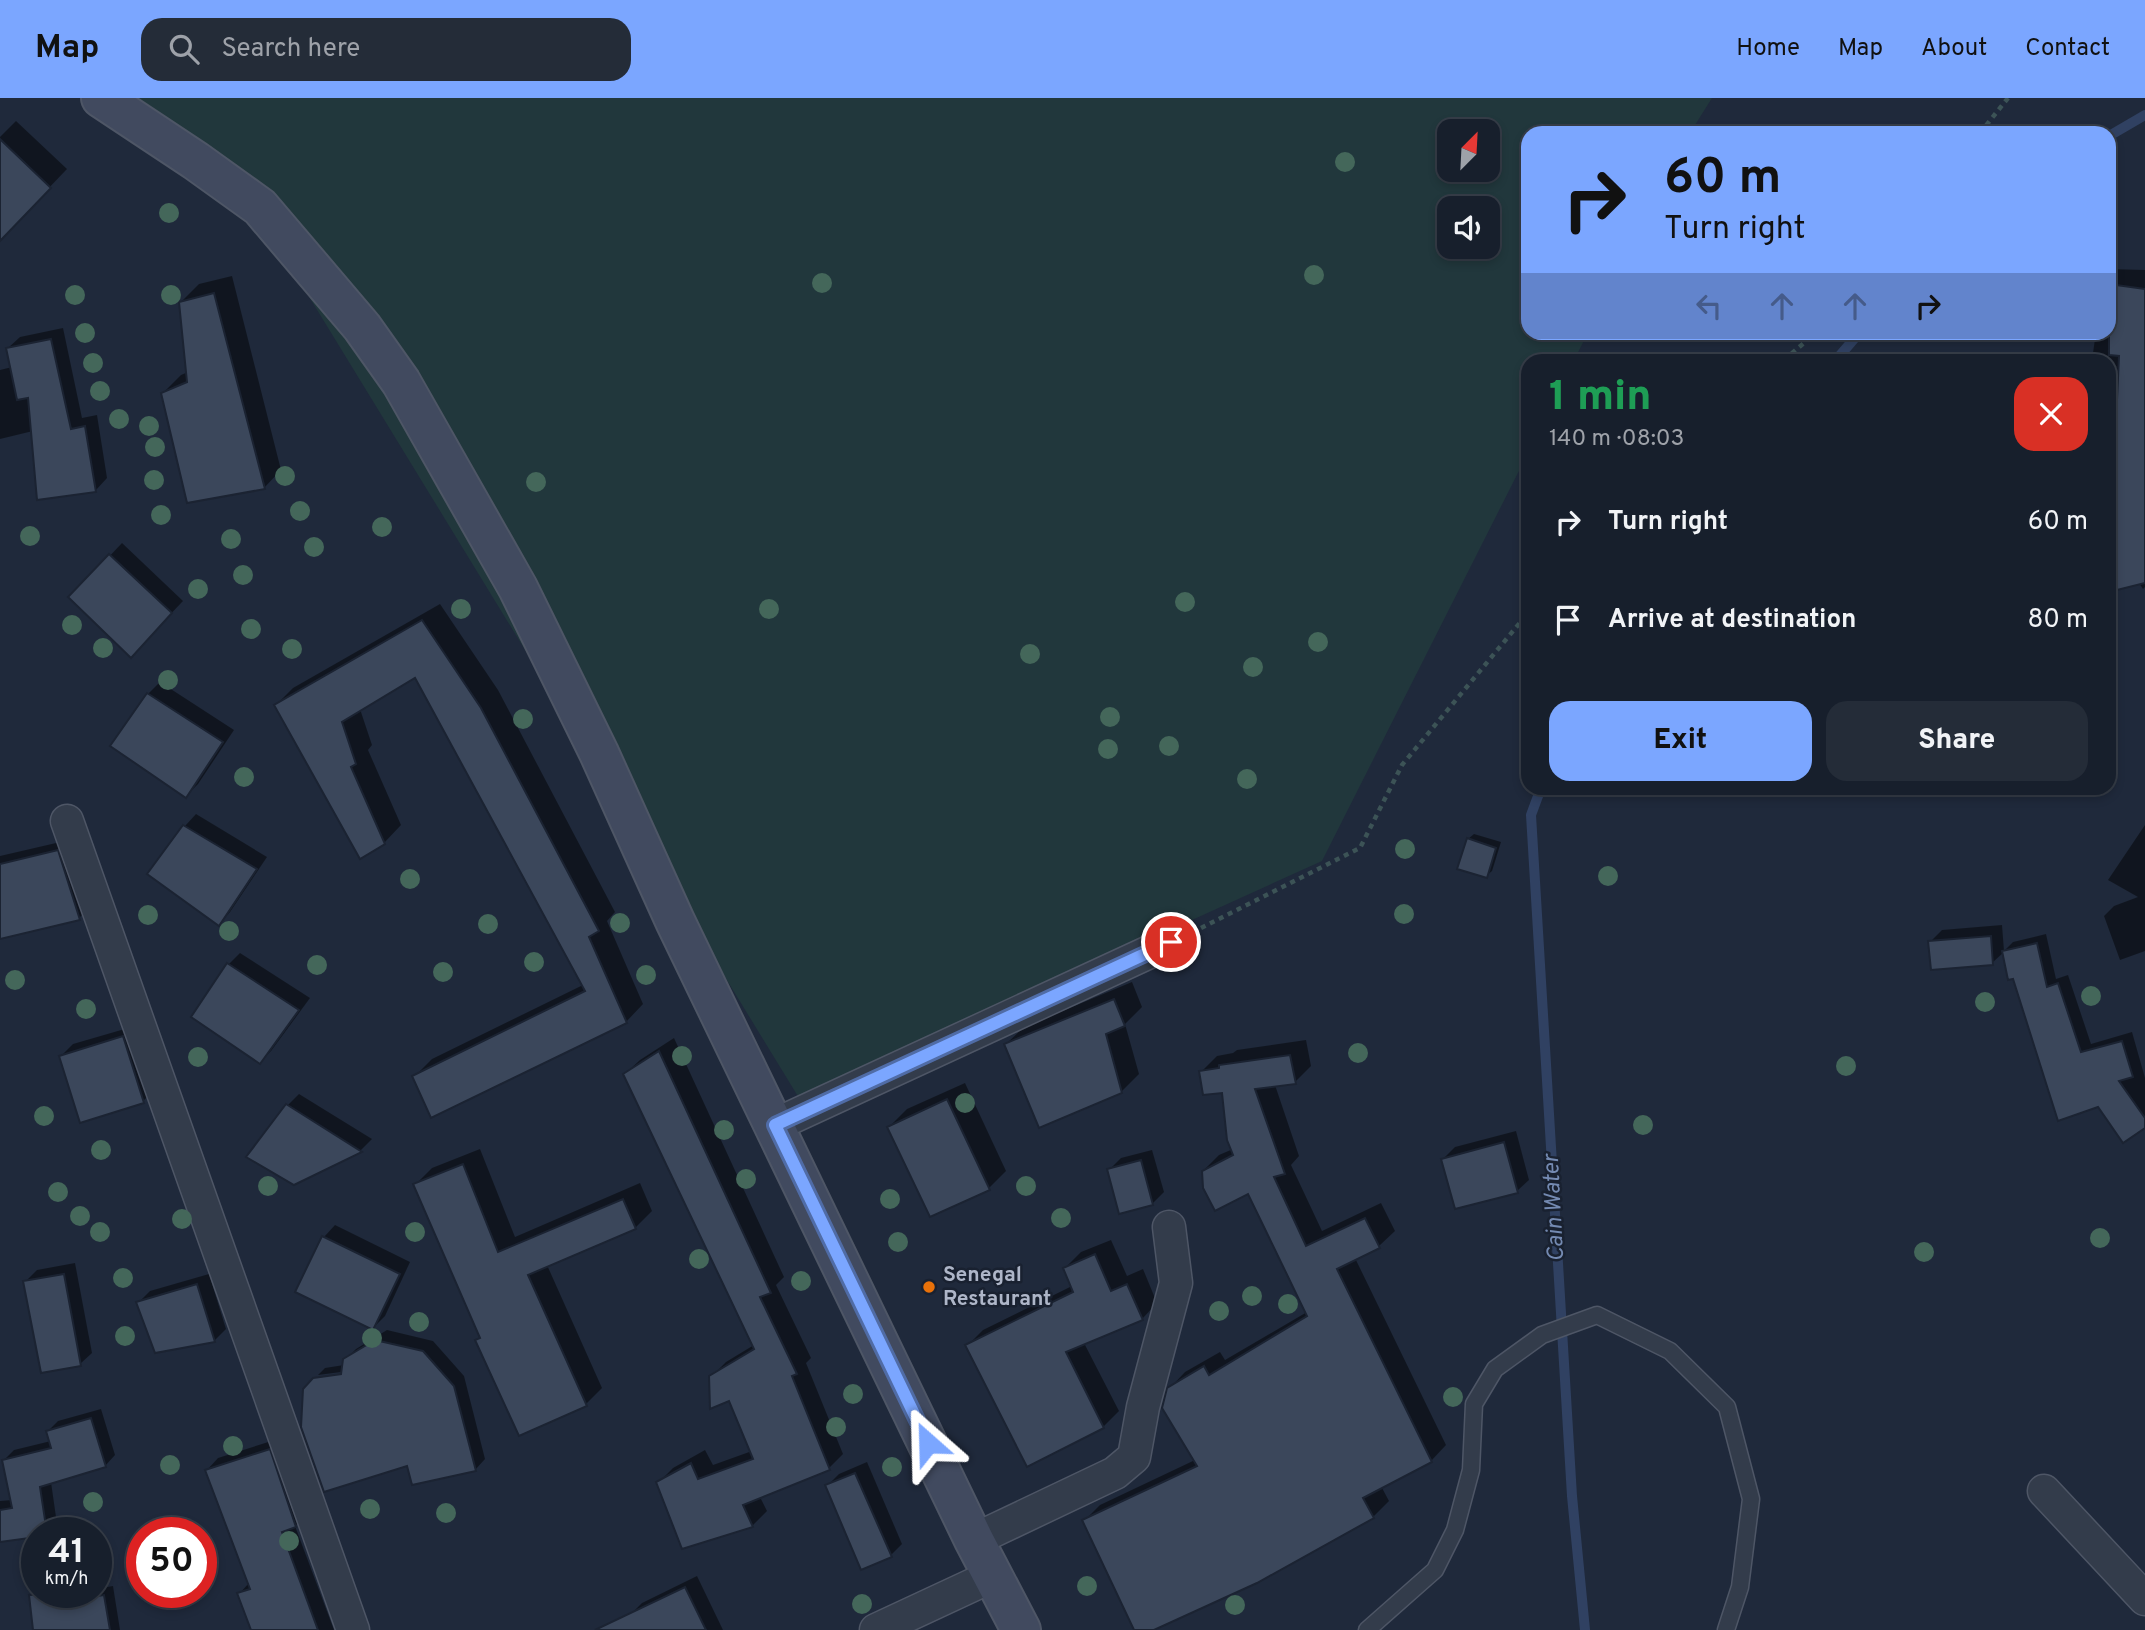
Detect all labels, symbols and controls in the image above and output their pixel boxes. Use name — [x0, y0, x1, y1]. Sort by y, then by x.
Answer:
search box — [141, 18, 631, 81]
text: Map — [35, 28, 99, 70]
icon: search — [165, 30, 203, 68]
text: Search here — [221, 33, 360, 66]
text: Home — [1736, 34, 1800, 64]
text: Map — [1838, 34, 1883, 64]
text: About — [1921, 34, 1987, 64]
text: Contact — [2025, 34, 2110, 64]
north arrow — [1437, 119, 1500, 182]
map controls — [1437, 119, 1500, 259]
text: 60 m — [1664, 149, 1782, 211]
icon: right — [1549, 154, 1640, 245]
button: sound — [1437, 196, 1500, 259]
text: Turn right — [1664, 210, 1806, 250]
icon: left — [1690, 287, 1728, 325]
icon: ahead — [1763, 287, 1801, 325]
icon: ahead — [1836, 287, 1874, 325]
icon: right — [1909, 287, 1947, 325]
text: 1 min — [1549, 372, 1652, 425]
button: close — [2014, 377, 2088, 451]
text: 140 m · 08:03 — [1549, 425, 1684, 454]
icon: right — [1549, 503, 1587, 541]
text: Turn right — [1608, 506, 1728, 539]
text: 60 m — [2028, 506, 2088, 539]
icon: arrive — [1549, 601, 1587, 639]
text: Arrive at destination — [1608, 604, 1856, 637]
text: 80 m — [2028, 604, 2088, 637]
button: Exit — [1549, 701, 1812, 781]
button: Share — [1826, 701, 2088, 781]
pin — [1141, 912, 1201, 972]
icon: arrive — [1152, 923, 1190, 961]
water label: Cain Water — [1538, 1151, 1572, 1262]
place label: Senegal Restaurant — [943, 1262, 1051, 1313]
marker: Senegal Restaurant — [921, 1279, 937, 1295]
position arrow — [891, 1406, 965, 1480]
speed limit sign: 50 — [126, 1517, 217, 1608]
text: 41 — [48, 1531, 85, 1575]
text: km/h — [45, 1568, 88, 1591]

